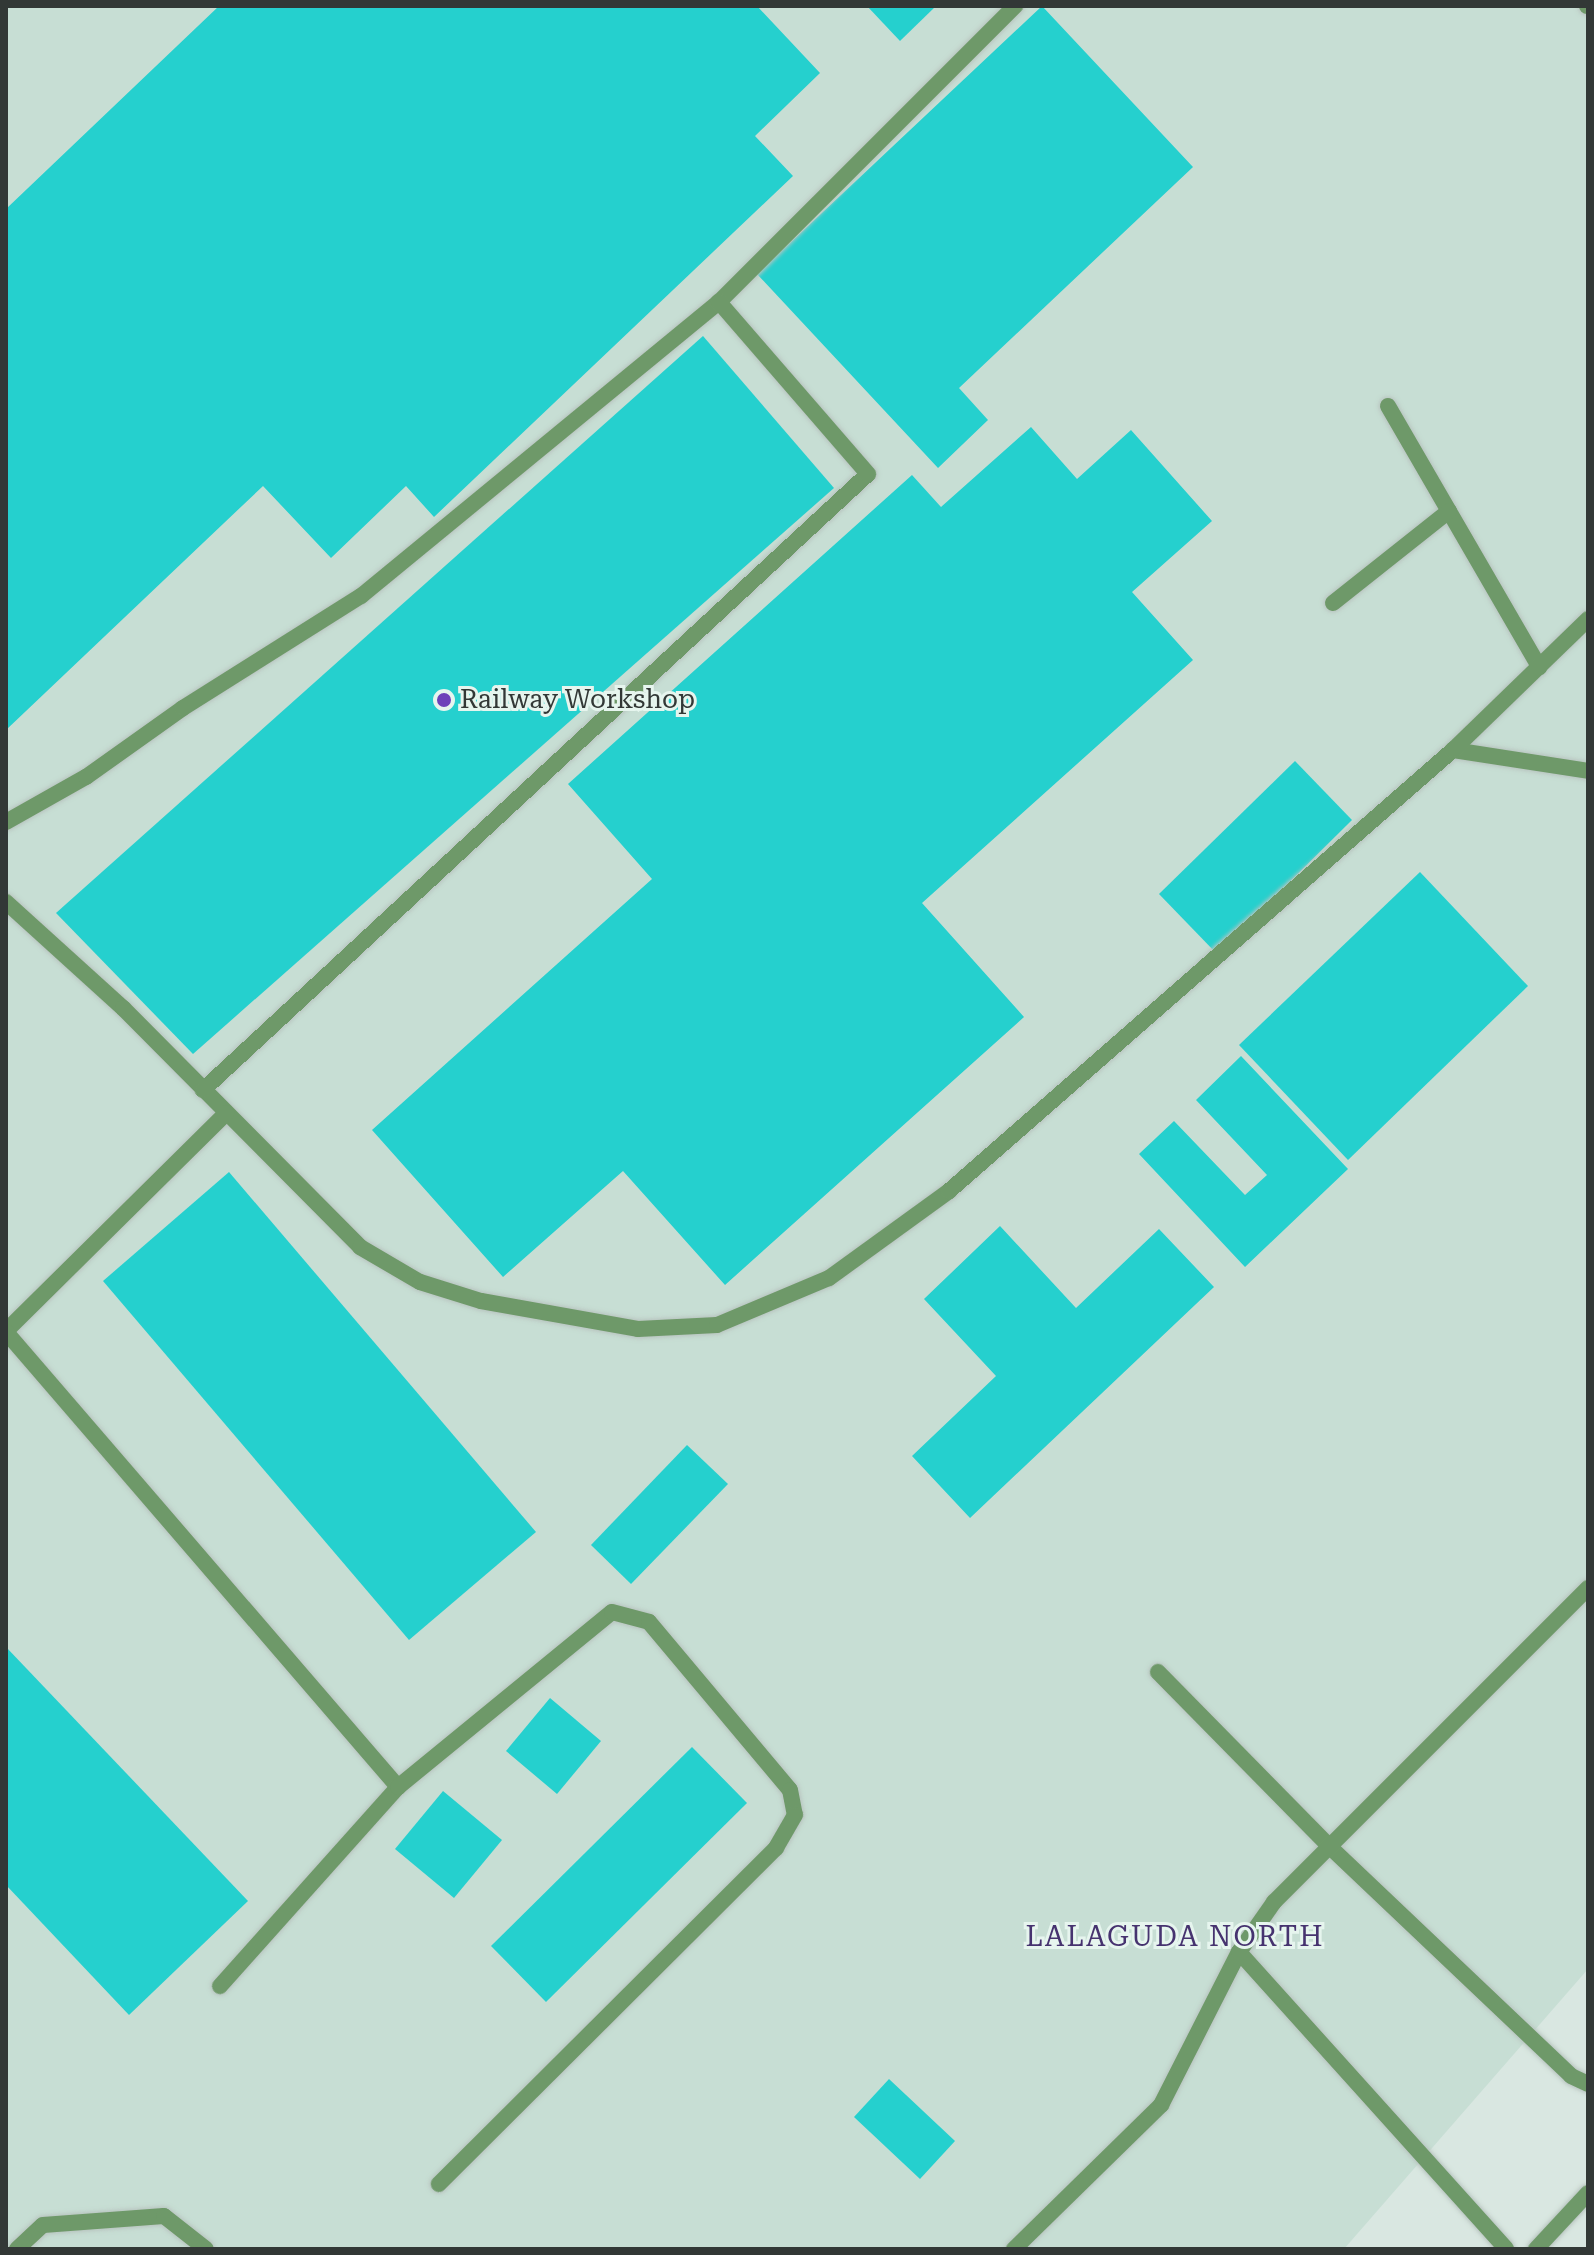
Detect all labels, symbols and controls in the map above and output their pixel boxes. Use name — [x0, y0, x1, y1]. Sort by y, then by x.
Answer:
place label: Railway Workshop — [460, 684, 695, 716]
marker: Railway Workshop — [435, 691, 453, 709]
district label: LALAGUDA NORTH — [1025, 1920, 1325, 1954]

